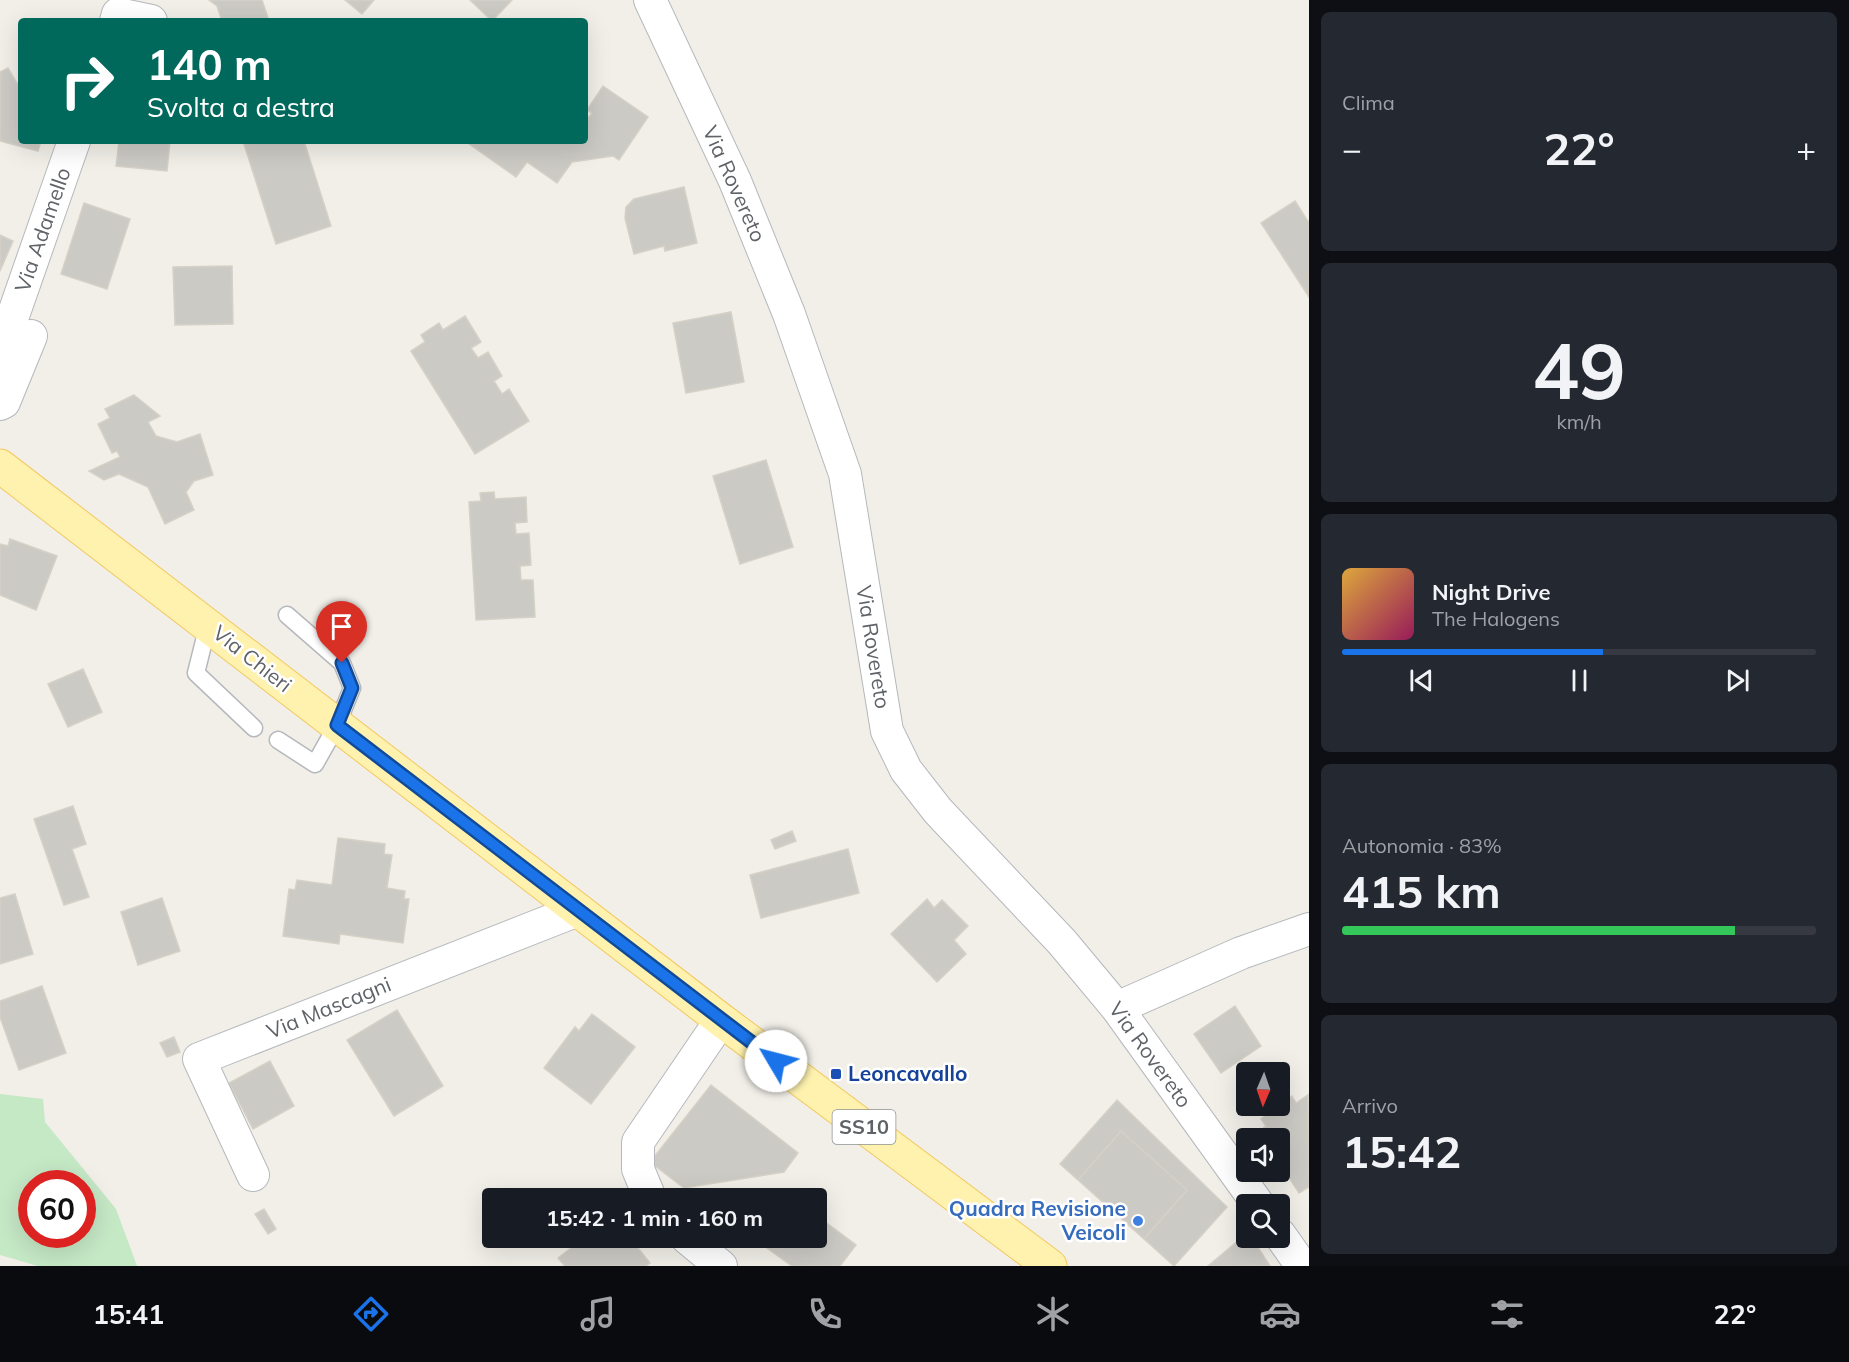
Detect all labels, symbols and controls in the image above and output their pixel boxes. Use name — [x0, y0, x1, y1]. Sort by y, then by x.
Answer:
text: 140 m — [147, 38, 272, 91]
icon: right — [48, 42, 126, 120]
text: Svolta a destra — [147, 90, 335, 124]
text: Clima — [1342, 90, 1395, 115]
text: 22° — [1543, 120, 1615, 176]
street label: Via Rovereto — [698, 121, 772, 246]
text: − — [1342, 128, 1362, 169]
text: + — [1796, 128, 1816, 169]
street label: Via Adamello — [9, 164, 76, 295]
text: 49 — [1532, 321, 1626, 419]
text: km/h — [1556, 409, 1602, 434]
text: Night Drive — [1432, 578, 1551, 606]
street label: Via Rovereto — [851, 583, 897, 710]
pin — [316, 601, 367, 663]
text: The Halogens — [1432, 606, 1560, 631]
icon: arrive — [325, 610, 358, 643]
street label: Via Chieri — [208, 619, 297, 697]
icon: previous — [1405, 664, 1438, 697]
icon: pause — [1563, 664, 1596, 697]
icon: next — [1721, 664, 1754, 697]
text: Autonomia · 83% — [1342, 833, 1502, 858]
text: 415 km — [1342, 863, 1501, 919]
street label: Via Mascagni — [263, 970, 395, 1044]
street label: Via Rovereto — [1104, 996, 1198, 1112]
position arrow — [744, 1029, 808, 1093]
place label: Leoncavallo — [848, 1060, 967, 1086]
north arrow — [1236, 1062, 1290, 1116]
map controls — [1236, 1062, 1290, 1248]
marker: Leoncavallo — [829, 1067, 843, 1081]
text: Arrivo — [1342, 1093, 1398, 1118]
road number: SS10 — [832, 1110, 896, 1144]
text: 15:42 — [1342, 1123, 1461, 1179]
button: sound — [1236, 1128, 1290, 1182]
speed limit sign: 60 — [18, 1170, 96, 1248]
button: search — [1236, 1194, 1290, 1248]
place label: Quadra Revisione Veicoli — [949, 1195, 1126, 1245]
text: 15:42 · 1 min · 160 m — [546, 1204, 763, 1232]
marker: Quadra Revisione Veicoli — [1131, 1214, 1145, 1228]
icon: directions — [350, 1293, 392, 1335]
icon: music — [577, 1293, 619, 1335]
icon: phone — [804, 1293, 846, 1335]
icon: climate — [1032, 1293, 1074, 1335]
icon: car — [1259, 1293, 1301, 1335]
icon: filters — [1486, 1293, 1528, 1335]
text: 15:41 — [93, 1297, 164, 1331]
text: 22° — [1714, 1297, 1756, 1331]

